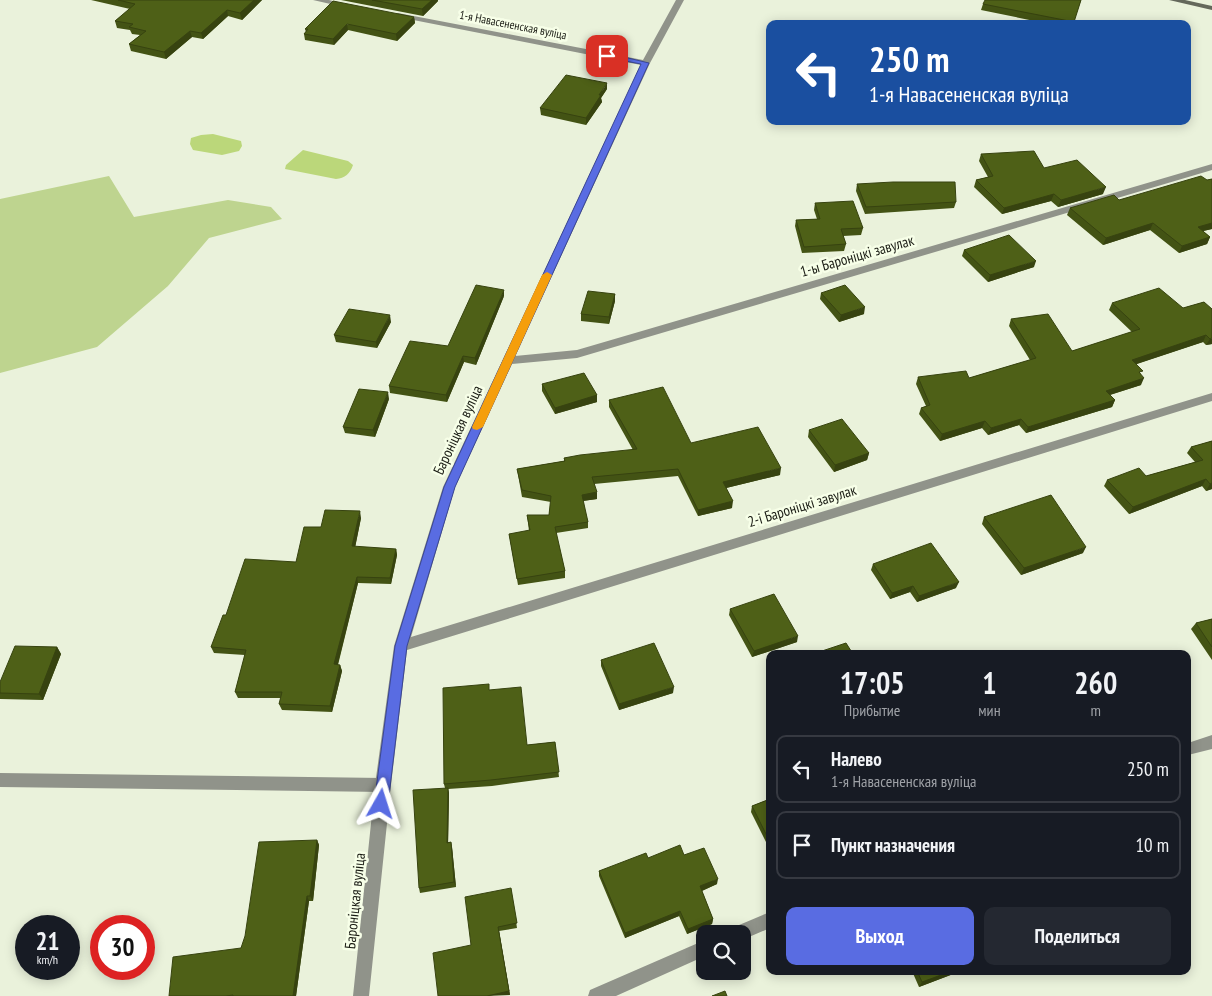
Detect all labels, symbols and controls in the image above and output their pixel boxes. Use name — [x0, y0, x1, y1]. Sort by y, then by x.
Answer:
street label: 1-я Навасененская вуліца — [458, 7, 568, 42]
pin — [586, 35, 628, 77]
text: 250 m — [869, 36, 950, 82]
icon: left — [786, 40, 851, 105]
icon: arrive — [593, 42, 621, 70]
text: 1-я Навасененская вуліца — [869, 80, 1069, 108]
street label: 1-ы Бароніцкі завулак — [798, 230, 916, 281]
street label: Бароніцкая вуліца — [429, 382, 487, 477]
street label: 2-і Бароніцкі завулак — [745, 480, 859, 531]
text: 17:05 — [840, 663, 905, 702]
text: 1 — [982, 663, 997, 702]
text: 260 — [1074, 663, 1117, 702]
text: Прибытие — [844, 700, 900, 720]
text: мин — [978, 700, 1001, 720]
text: m — [1091, 700, 1101, 720]
text: Налево — [831, 747, 882, 771]
icon: left — [788, 755, 816, 783]
text: 250 m — [1127, 757, 1169, 781]
text: 1-я Навасененская вуліца — [831, 771, 976, 791]
position arrow — [354, 777, 406, 829]
icon: arrive — [788, 831, 816, 859]
text: Пункт назначения — [831, 833, 955, 857]
text: 10 m — [1136, 833, 1169, 857]
street label: Бароніцкая вуліца — [340, 852, 369, 950]
button: Выход — [786, 907, 974, 965]
button: Поделиться — [984, 907, 1171, 965]
speed limit sign: 30 — [90, 915, 155, 980]
text: 21 — [36, 925, 59, 957]
map controls — [696, 925, 751, 980]
button: search — [696, 925, 751, 980]
text: km/h — [37, 952, 58, 967]

